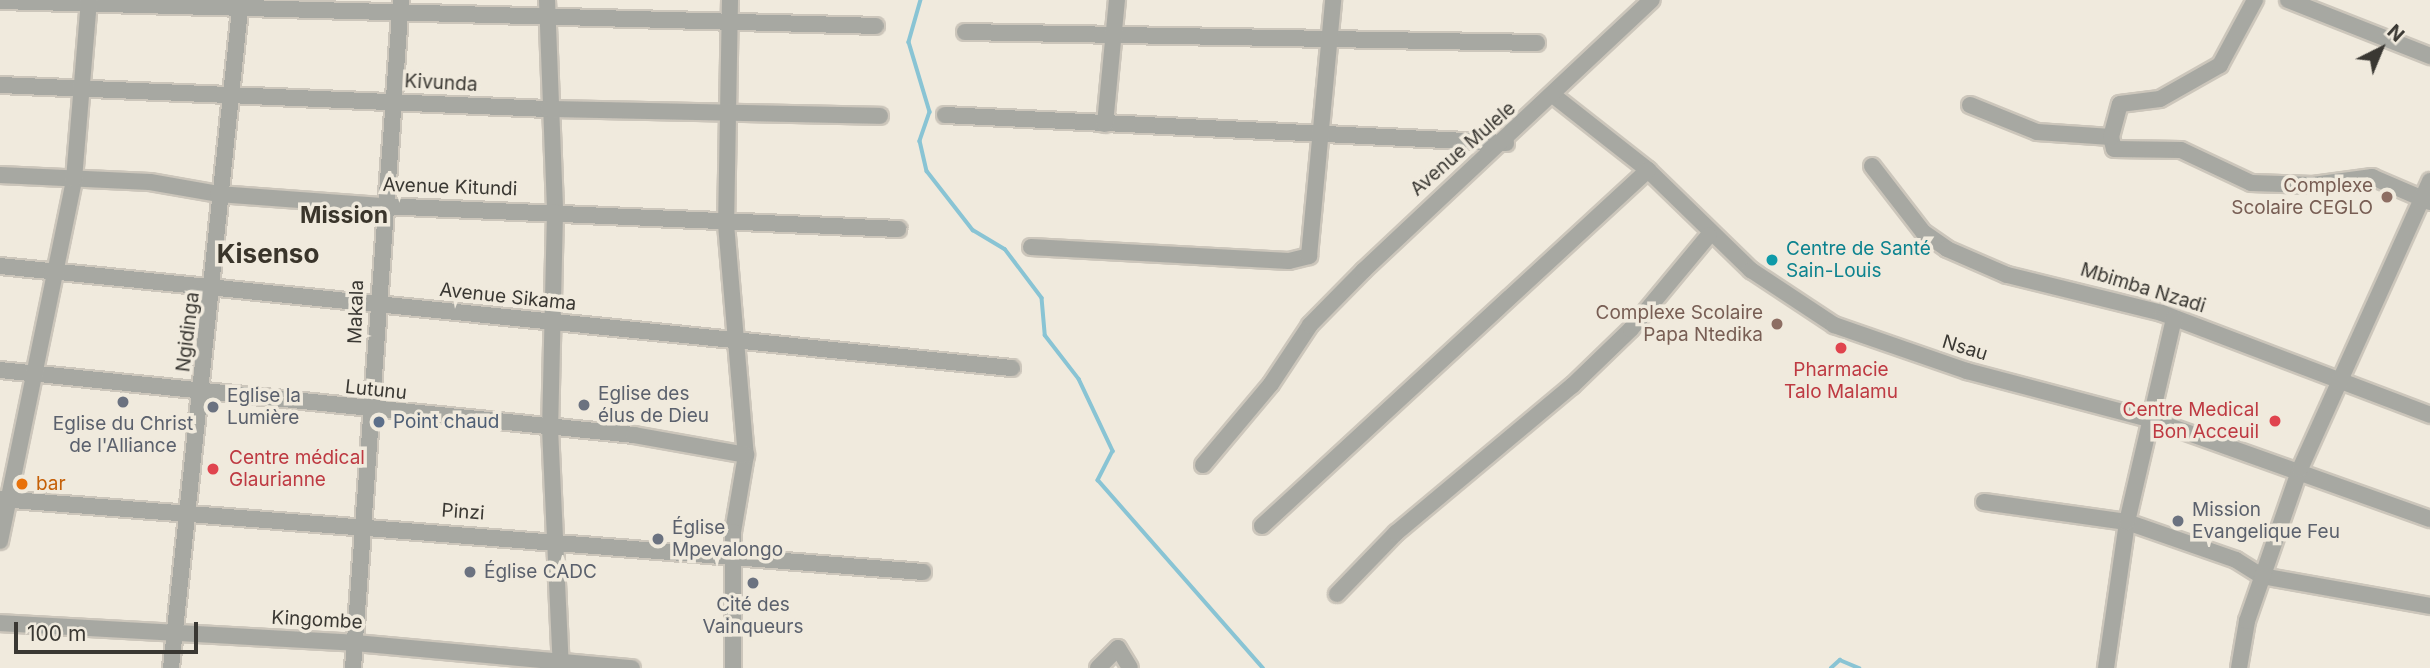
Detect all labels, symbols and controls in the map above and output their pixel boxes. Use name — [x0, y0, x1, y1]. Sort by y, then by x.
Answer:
north arrow — [2346, 14, 2416, 84]
text: N — [2383, 20, 2409, 47]
street label: Kivunda — [404, 70, 478, 96]
street label: Avenue Mulele — [1406, 97, 1520, 201]
street label: Avenue Kitundi — [382, 173, 518, 201]
place label: Complexe Scolaire CEGLO — [2231, 175, 2373, 219]
marker: Complexe Scolaire CEGLO — [2379, 189, 2395, 205]
district label: Mission — [300, 201, 388, 229]
district label: Kisenso — [217, 238, 319, 270]
place label: Centre de Santé Sain-Louis — [1786, 238, 1931, 282]
marker: Centre de Santé Sain-Louis — [1764, 252, 1780, 268]
street label: Mbimba Nzadi — [2078, 258, 2208, 318]
street label: Avenue Sikama — [439, 278, 577, 316]
street label: Makala — [343, 280, 369, 344]
street label: Ngidinga — [172, 291, 204, 373]
place label: Complexe Scolaire Papa Ntedika — [1596, 302, 1763, 346]
marker: Complexe Scolaire Papa Ntedika — [1769, 316, 1785, 332]
street label: Nsau — [1940, 330, 1990, 366]
marker: Pharmacie Talo Malamu — [1833, 340, 1849, 356]
place label: Pharmacie Talo Malamu — [1784, 359, 1898, 403]
street label: Lutunu — [344, 375, 408, 405]
place label: Eglise des élus de Dieu — [598, 383, 709, 427]
place label: Eglise la Lumière — [227, 385, 301, 429]
marker: Eglise du Christ de l'Alliance — [115, 394, 131, 410]
marker: Eglise des élus de Dieu — [576, 397, 592, 413]
marker: Eglise la Lumière — [205, 399, 221, 415]
place label: Centre Medical Bon Acceuil — [2123, 399, 2259, 443]
place label: Point chaud — [393, 411, 499, 433]
marker: Centre Medical Bon Acceuil — [2265, 411, 2285, 431]
place label: Eglise du Christ de l'Alliance — [53, 413, 193, 457]
marker: Point chaud — [371, 414, 387, 430]
place label: Centre médical Glaurianne — [229, 447, 365, 491]
marker: Centre médical Glaurianne — [203, 459, 223, 479]
place label: bar — [36, 473, 66, 495]
marker: bar — [14, 476, 30, 492]
street label: Pinzi — [441, 499, 485, 525]
place label: Mission Evangelique Feu — [2192, 499, 2340, 543]
marker: Mission Evangelique Feu — [2170, 513, 2186, 529]
place label: Église Mpevalongo — [672, 517, 783, 561]
marker: Église Mpevalongo — [650, 531, 666, 547]
place label: Église CADC — [484, 561, 597, 583]
marker: Église CADC — [462, 564, 478, 580]
marker: Cité des Vainqueurs — [745, 575, 761, 591]
place label: Cité des Vainqueurs — [702, 594, 804, 638]
street label: Kingombe — [271, 606, 363, 634]
scale bar — [18, 608, 201, 652]
text: 100 m — [27, 621, 86, 646]

